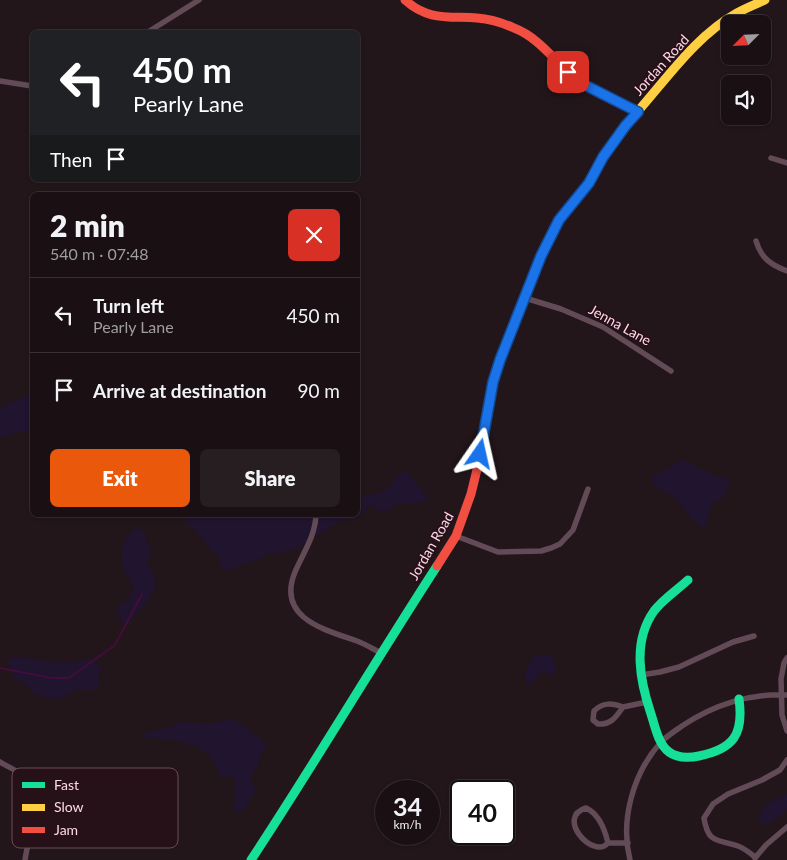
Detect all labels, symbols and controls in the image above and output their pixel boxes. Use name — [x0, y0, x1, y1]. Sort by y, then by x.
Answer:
north arrow — [721, 15, 771, 65]
map controls — [721, 15, 771, 125]
street label: Jordan Road — [629, 31, 692, 98]
text: 450 m — [133, 48, 232, 90]
icon: left — [50, 50, 115, 115]
pin — [547, 51, 589, 93]
icon: arrive — [554, 58, 582, 86]
button: sound — [721, 75, 771, 125]
text: Pearly Lane — [133, 90, 244, 117]
icon: arrive — [102, 145, 130, 173]
text: Then — [50, 148, 92, 171]
text: 2 min — [50, 207, 125, 243]
button: close — [288, 209, 340, 261]
text: 540 m · 07:48 — [50, 244, 149, 263]
text: Turn left — [93, 294, 164, 317]
icon: left — [50, 301, 78, 329]
street label: Jenna Lane — [586, 301, 654, 349]
text: 450 m — [286, 304, 340, 327]
text: Pearly Lane — [93, 317, 174, 336]
icon: arrive — [50, 376, 78, 404]
text: Arrive at destination — [93, 379, 266, 402]
text: 90 m — [297, 379, 340, 402]
position arrow — [453, 427, 505, 479]
button: Exit — [50, 449, 190, 507]
button: Share — [200, 449, 340, 507]
street label: Jordan Road — [404, 509, 457, 583]
legend — [12, 768, 178, 848]
text: Fast — [54, 776, 79, 793]
speed limit sign: 40 — [450, 780, 515, 845]
text: 34 — [393, 791, 422, 821]
text: Slow — [54, 798, 84, 815]
text: km/h — [393, 817, 422, 832]
text: Jam — [54, 821, 78, 838]

